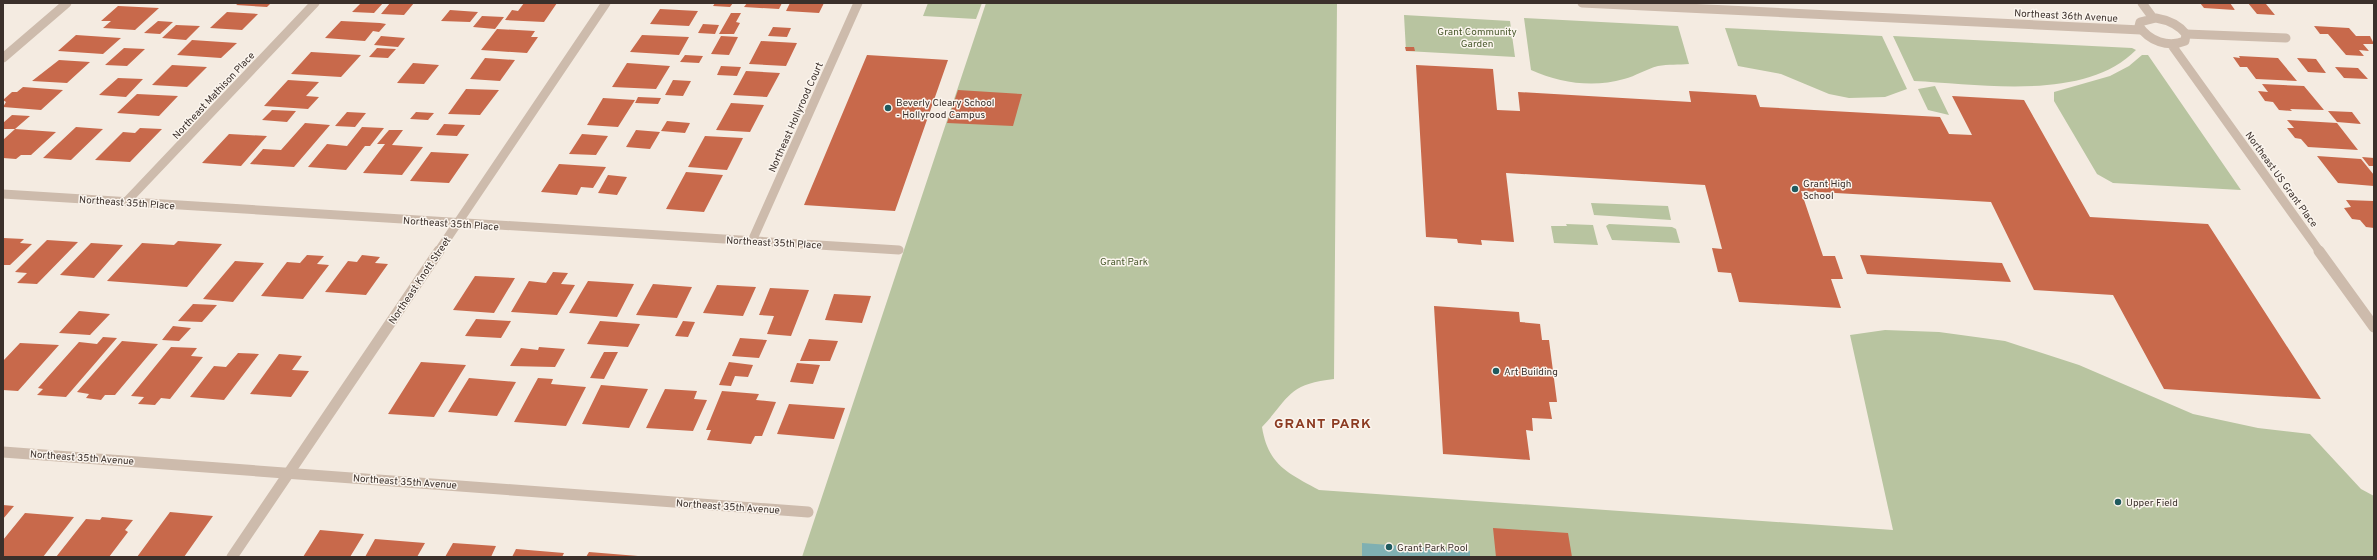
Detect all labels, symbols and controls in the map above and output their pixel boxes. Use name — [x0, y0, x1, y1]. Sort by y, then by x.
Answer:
street label: Northeast 36th Avenue — [2014, 7, 2118, 26]
park label: Grant Community Garden — [1437, 26, 1517, 51]
street label: Northeast Mathison Place — [170, 50, 258, 142]
street label: Northeast Hollyrood Court — [766, 60, 827, 175]
place label: Beverly Cleary School - Hollyrood Campus — [896, 97, 994, 122]
marker: Beverly Cleary School - Hollyrood Campus — [883, 103, 893, 113]
street label: Northeast US Grant Place — [2242, 130, 2320, 230]
place label: Grant High School — [1803, 178, 1851, 203]
marker: Grant High School — [1790, 184, 1800, 194]
street label: Northeast 35th Place — [79, 194, 175, 213]
street label: Northeast 35th Place — [403, 215, 499, 234]
street label: Northeast 35th Place — [726, 234, 822, 252]
street label: Northeast Knott Street — [386, 235, 454, 327]
park label: Grant Park — [1100, 256, 1148, 269]
marker: Art Building — [1491, 366, 1501, 376]
place label: Art Building — [1504, 366, 1558, 379]
district label: GRANT PARK — [1274, 416, 1372, 433]
street label: Northeast 35th Avenue — [29, 448, 134, 469]
street label: Northeast 35th Avenue — [352, 472, 457, 493]
street label: Northeast 35th Avenue — [675, 497, 780, 518]
marker: Upper Field — [2113, 497, 2123, 507]
place label: Upper Field — [2126, 497, 2178, 510]
marker: Grant Park Pool — [1384, 542, 1394, 552]
place label: Grant Park Pool — [1397, 542, 1468, 555]

